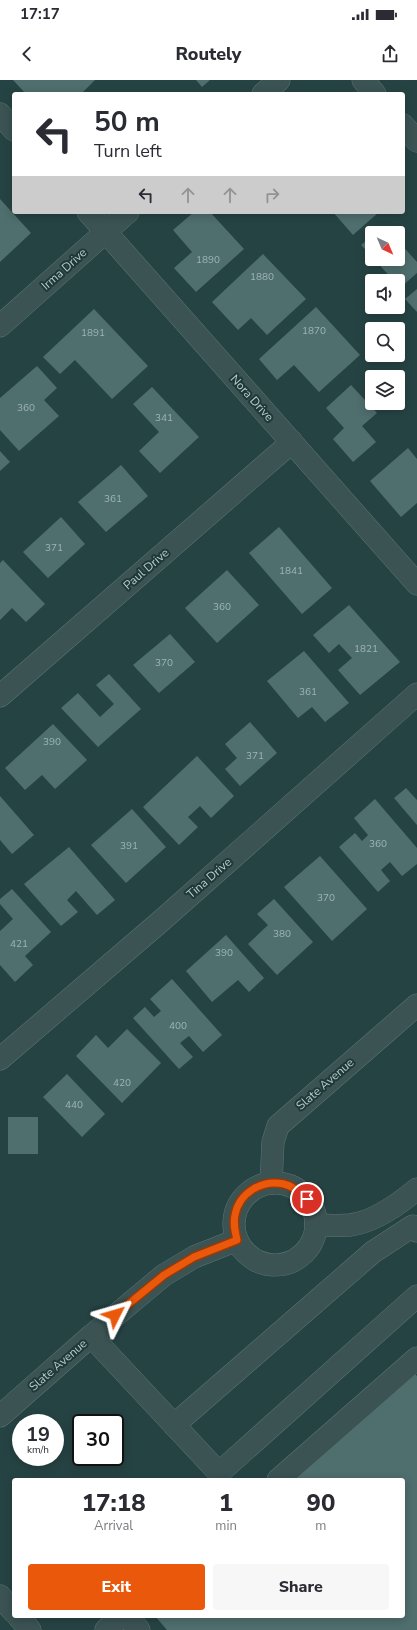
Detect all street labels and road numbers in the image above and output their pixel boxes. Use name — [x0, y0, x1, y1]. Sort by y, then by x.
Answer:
street label: Irma Drive — [38, 244, 90, 294]
street label: Nora Drive — [227, 371, 277, 425]
street label: Paul Drive — [120, 545, 172, 593]
street label: Tina Drive — [183, 854, 235, 902]
street label: Slate Avenue — [293, 1054, 357, 1114]
street label: Slate Avenue — [26, 1335, 90, 1395]

